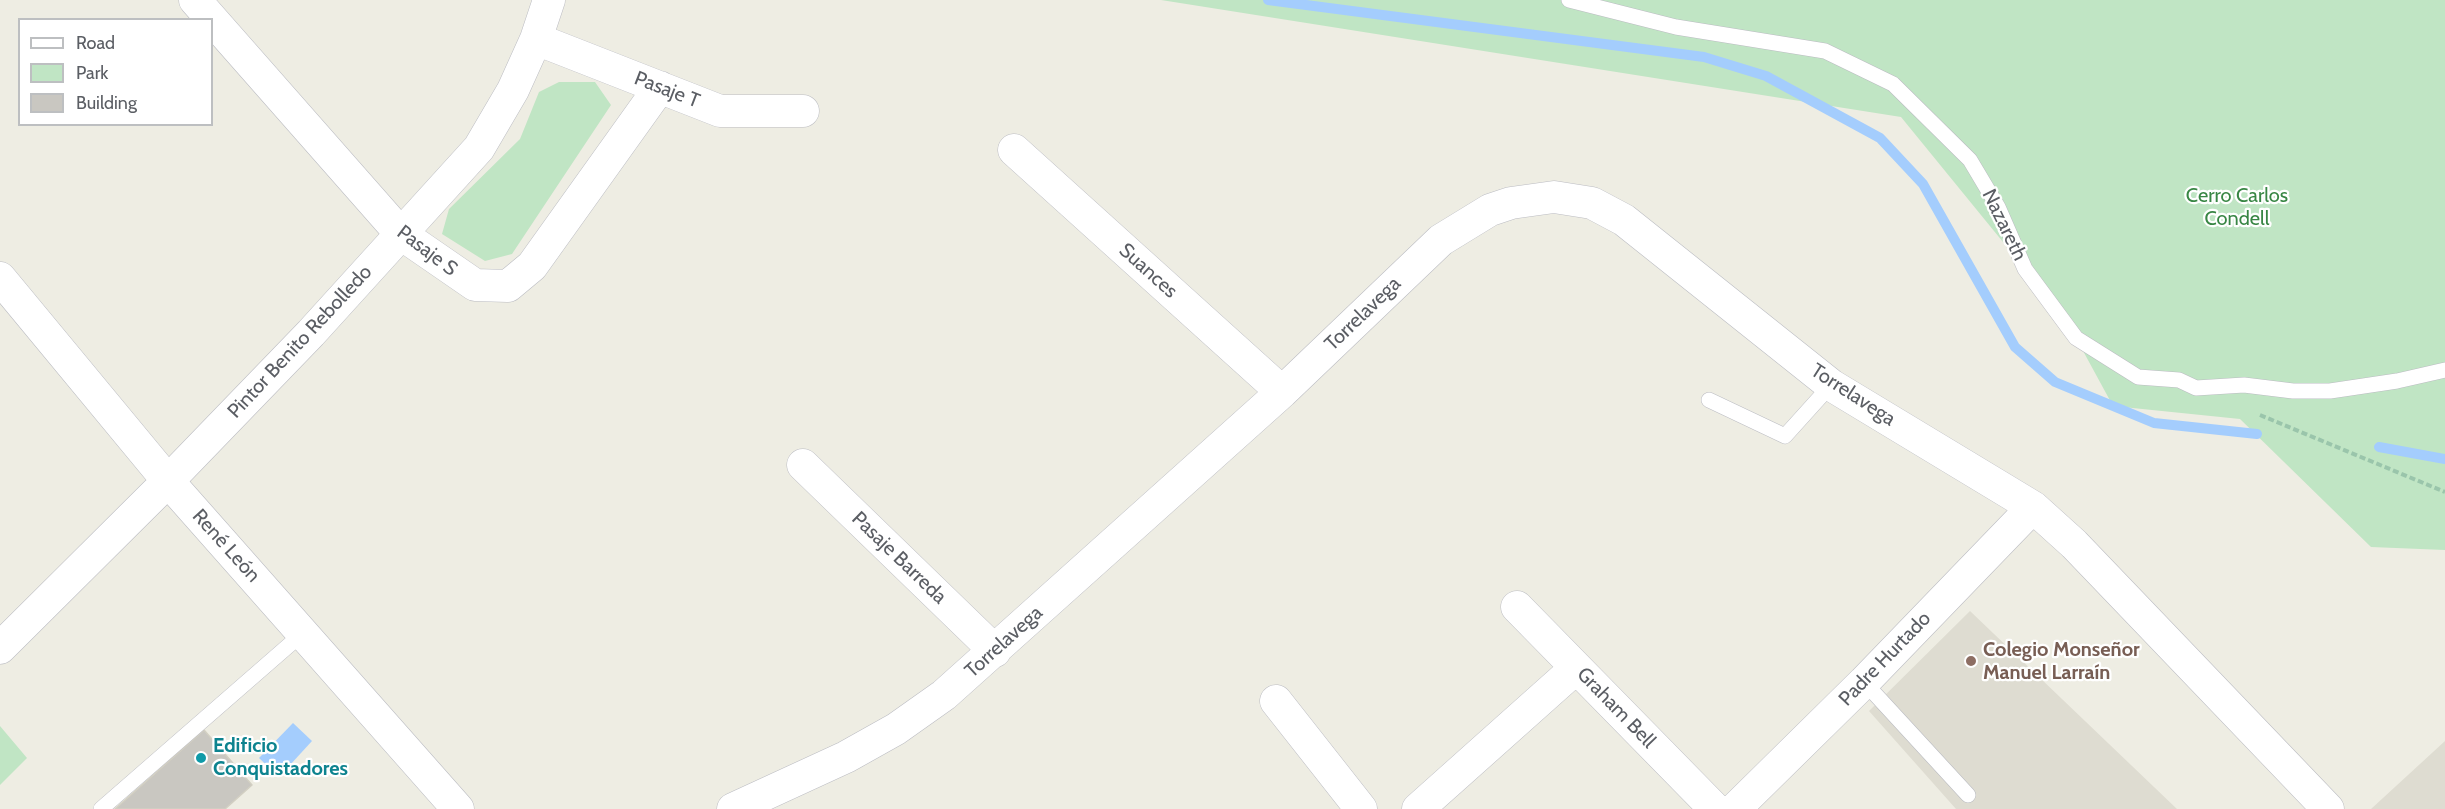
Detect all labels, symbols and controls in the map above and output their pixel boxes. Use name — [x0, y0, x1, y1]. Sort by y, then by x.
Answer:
legend — [18, 18, 213, 126]
text: Road — [76, 32, 115, 54]
text: Park — [76, 62, 108, 84]
street label: Pasaje T — [631, 67, 703, 113]
text: Building — [76, 92, 137, 114]
park label: Cerro Carlos Condell — [2186, 184, 2288, 231]
street label: Nazareth — [1976, 185, 2032, 265]
street label: Pasaje S — [392, 221, 462, 281]
street label: Suances — [1114, 239, 1182, 303]
street label: Pintor Benito Rebolledo — [223, 260, 377, 424]
street label: Torrelavega — [1320, 272, 1406, 356]
street label: Torrelavega — [1806, 359, 1900, 431]
street label: René León — [187, 504, 265, 588]
street label: Pasaje Barreda — [847, 507, 951, 609]
street label: Torrelavega — [960, 601, 1048, 683]
street label: Padre Hurtado — [1834, 607, 1936, 711]
place label: Colegio Monseñor Manuel Larraín — [1983, 638, 2140, 685]
marker: Colegio Monseñor Manuel Larraín — [1964, 654, 1978, 668]
street label: Graham Bell — [1572, 663, 1660, 753]
place label: Edificio Conquistadores — [213, 734, 348, 781]
marker: Edificio Conquistadores — [194, 751, 208, 765]

